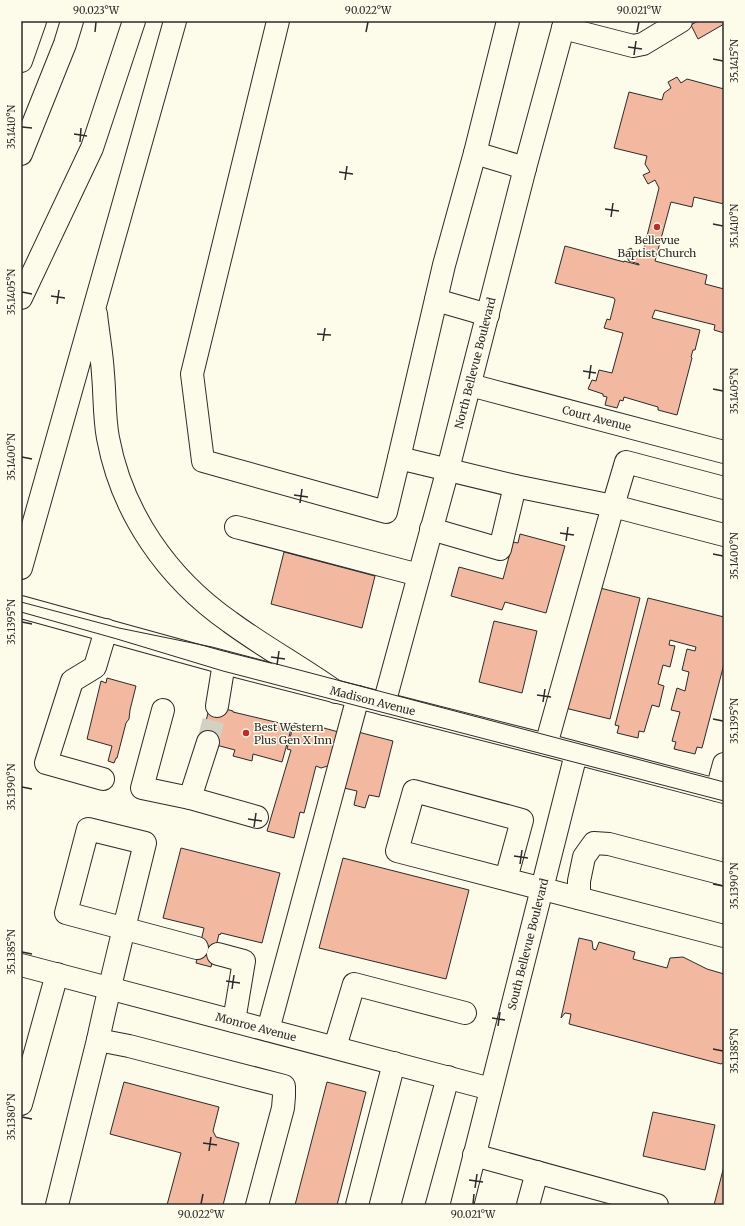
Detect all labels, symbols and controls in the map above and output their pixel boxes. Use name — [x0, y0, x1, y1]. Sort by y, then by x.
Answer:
text: 90.023°W — [73, 4, 120, 17]
text: 90.022°W — [345, 4, 392, 17]
text: 90.021°W — [617, 4, 662, 17]
text: 35.1415°N — [728, 39, 741, 83]
text: 35.1410°N — [5, 104, 18, 149]
text: 35.1410°N — [728, 203, 741, 248]
marker: Bellevue Baptist Church — [652, 222, 662, 232]
place label: Bellevue Baptist Church — [618, 233, 697, 260]
text: 35.1405°N — [5, 268, 18, 315]
street label: North Bellevue Boulevard — [452, 295, 499, 430]
text: 35.1405°N — [728, 367, 741, 414]
street label: Court Avenue — [561, 403, 633, 434]
text: 35.1400°N — [5, 433, 18, 481]
text: 35.1400°N — [728, 532, 741, 580]
text: 35.1395°N — [5, 599, 18, 645]
street label: Madison Avenue — [329, 683, 417, 719]
text: 35.1395°N — [728, 698, 741, 744]
place label: Best Western Plus Gen X Inn — [254, 720, 333, 747]
marker: Best Western Plus Gen X Inn — [241, 728, 251, 738]
text: 35.1390°N — [5, 763, 18, 810]
text: 35.1390°N — [728, 862, 741, 909]
street label: South Bellevue Boulevard — [505, 877, 551, 1011]
text: 35.1385°N — [5, 929, 18, 975]
street label: Monroe Avenue — [214, 1010, 298, 1044]
text: 35.1385°N — [728, 1028, 741, 1074]
text: 35.1380°N — [5, 1093, 18, 1140]
text: 90.022°W — [178, 1208, 225, 1221]
text: 90.021°W — [451, 1208, 496, 1221]

